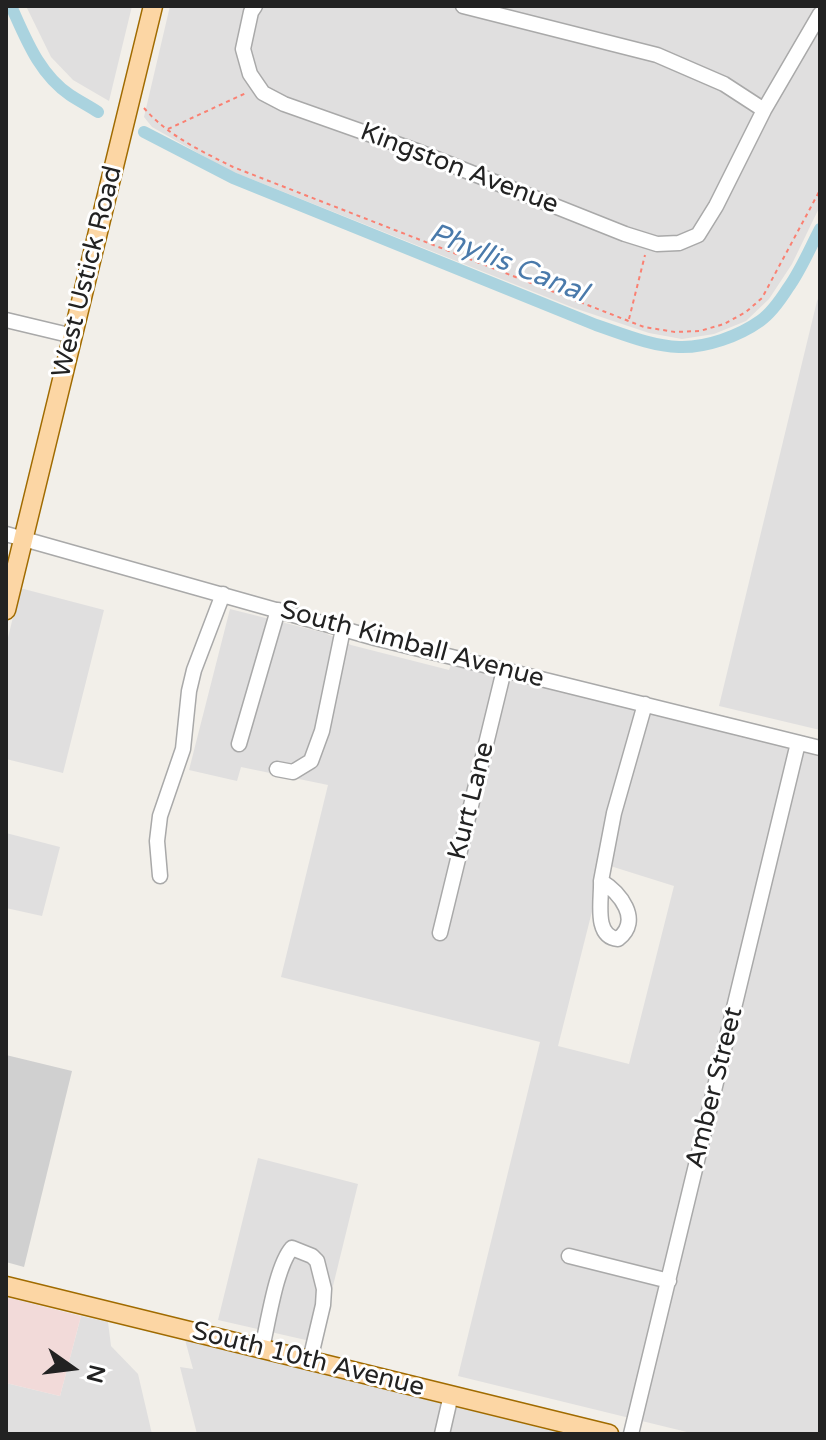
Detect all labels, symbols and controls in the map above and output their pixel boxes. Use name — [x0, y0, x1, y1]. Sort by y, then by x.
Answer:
street label: Kingston Avenue — [356, 117, 562, 221]
street label: West Ustick Road — [47, 163, 129, 381]
water label: Phyllis Canal — [424, 217, 592, 311]
street label: South Kimball Avenue — [277, 595, 547, 695]
street label: Kurt Lane — [442, 739, 502, 863]
street label: Amber Street — [680, 1004, 750, 1172]
street label: South 10th Avenue — [189, 1316, 427, 1404]
north arrow — [32, 1328, 112, 1408]
text: N — [81, 1362, 110, 1386]

